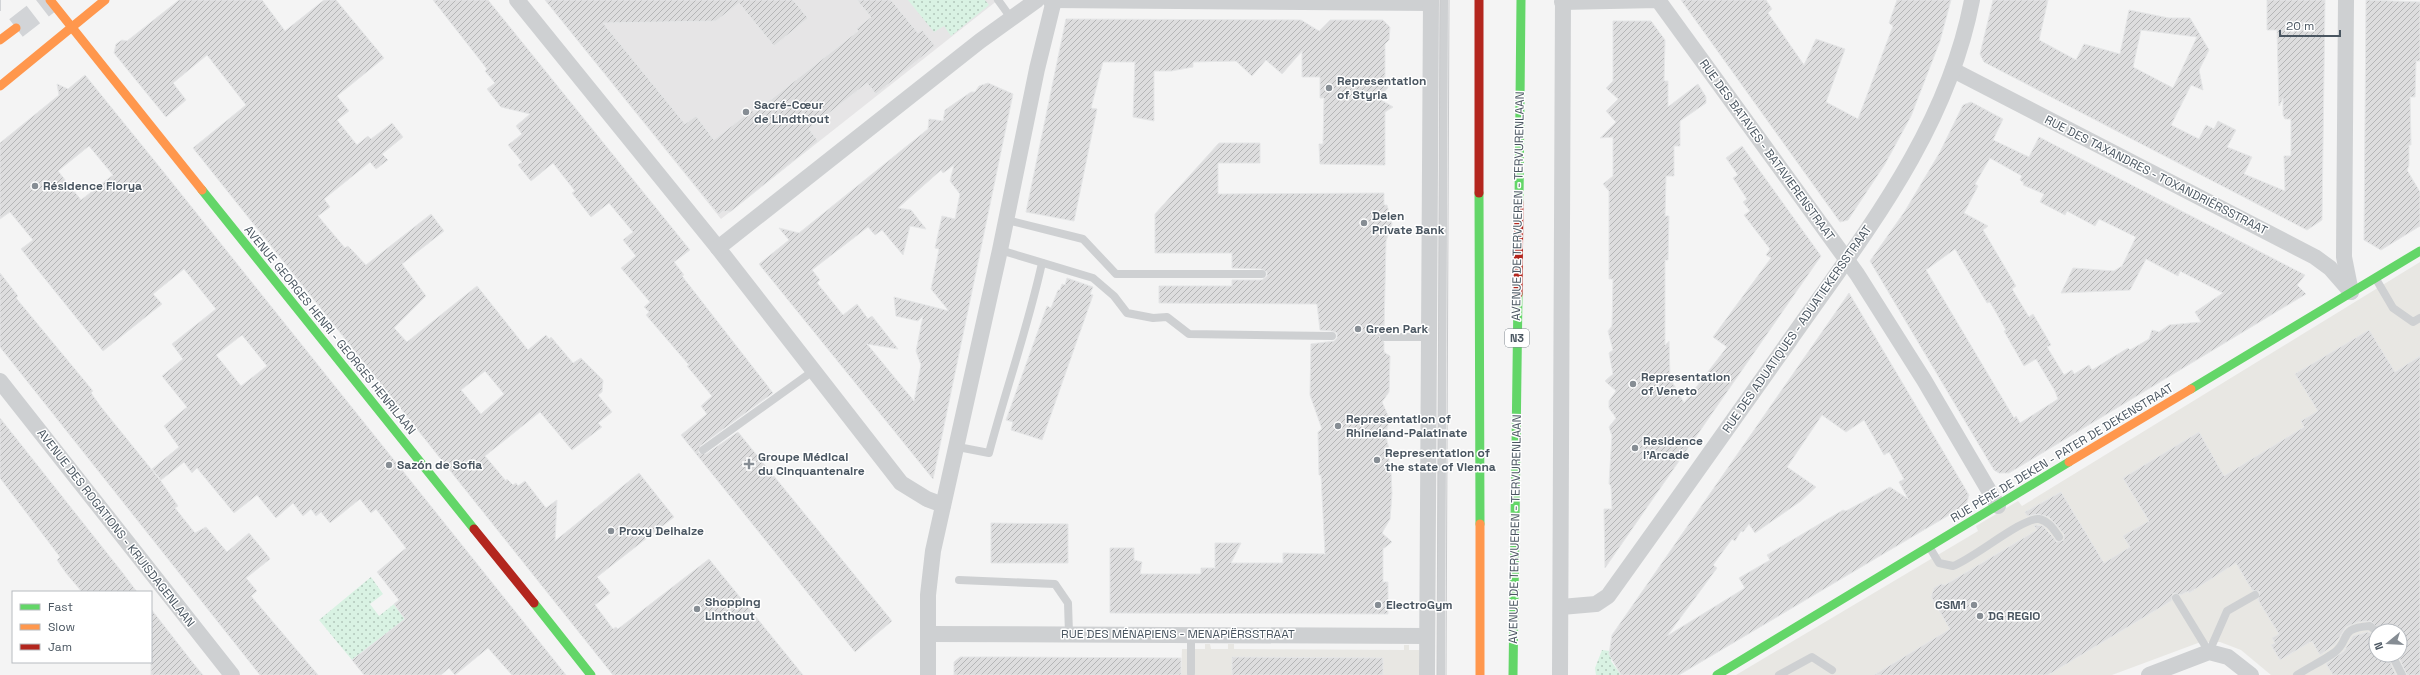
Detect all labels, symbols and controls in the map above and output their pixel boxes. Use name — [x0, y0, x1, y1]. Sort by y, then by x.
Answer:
scale bar — [2280, 12, 2340, 38]
text: 20 m — [2286, 18, 2314, 34]
street label: RUE DES BATAVES - BATAVIERENSTRAAT — [1696, 56, 1838, 244]
place label: Representation of Styria — [1337, 73, 1426, 103]
marker: Representation of Styria — [1324, 83, 1334, 93]
street label: AVENUE DE TERVUEREN - TERVURENLAAN — [1508, 91, 1528, 321]
place label: Sacré-Cœur de Lindthout — [754, 97, 829, 127]
marker: Sacré-Cœur de Lindthout — [741, 107, 751, 117]
street label: RUE DES TAXANDRES - TOXANDRIËRSSTRAAT — [2042, 112, 2270, 238]
place label: Résidence Florya — [43, 178, 142, 194]
marker: Résidence Florya — [30, 181, 40, 191]
place label: Delen Private Bank — [1372, 208, 1445, 238]
marker: Delen Private Bank — [1359, 218, 1369, 228]
street label: AVENUE GEORGES HENRI - GEORGES HENRILAAN — [241, 222, 419, 438]
street label: RUE DES ADUATIQUES - ADUATIEKERSSTRAAT — [1719, 222, 1875, 436]
place label: Green Park — [1366, 321, 1429, 337]
marker: Green Park — [1353, 324, 1363, 334]
road number: N3 — [1505, 329, 1529, 347]
place label: Representation of Veneto — [1641, 369, 1730, 399]
marker: Representation of Veneto — [1628, 379, 1638, 389]
street label: RUE PÈRE DE DEKEN - PATER DE DEKENSTRAAT — [1948, 380, 2176, 526]
place label: Representation of Rhineland-Palatinate — [1346, 411, 1467, 441]
street label: AVENUE DE TERVUEREN - TERVURENLAAN — [1505, 414, 1525, 644]
marker: Representation of Rhineland-Palatinate — [1333, 421, 1343, 431]
street label: AVENUE DES ROGATIONS - KRUISDAGENLAAN — [34, 426, 198, 630]
place label: Residence l'Arcade — [1643, 433, 1703, 463]
marker: Residence l'Arcade — [1630, 443, 1640, 453]
place label: Representation of the state of Vienna — [1385, 445, 1496, 475]
place label: Groupe Médical du Cinquantenaire — [758, 449, 865, 479]
marker: Representation of the state of Vienna — [1372, 455, 1382, 465]
place label: Sazón de Sofia — [397, 457, 482, 473]
marker: Groupe Médical du Cinquantenaire — [743, 458, 755, 470]
marker: Sazón de Sofia — [384, 460, 394, 470]
place label: Proxy Delhaize — [619, 523, 704, 539]
marker: Proxy Delhaize — [606, 526, 616, 536]
legend — [12, 591, 152, 663]
place label: Shopping Linthout — [705, 594, 761, 624]
place label: ElectroGym — [1386, 597, 1453, 613]
place label: CSM1 — [1935, 597, 1966, 613]
text: Fast — [48, 599, 73, 615]
marker: ElectroGym — [1373, 600, 1383, 610]
marker: CSM1 — [1969, 600, 1979, 610]
marker: Shopping Linthout — [692, 604, 702, 614]
place label: DG REGIO — [1988, 608, 2040, 624]
marker: DG REGIO — [1975, 611, 1985, 621]
text: Slow — [48, 619, 75, 635]
north arrow — [2368, 623, 2408, 663]
street label: RUE DES MÉNAPIENS - MENAPIËRSSTRAAT — [1061, 626, 1295, 642]
text: Jam — [48, 639, 72, 655]
text: N — [2371, 640, 2386, 652]

